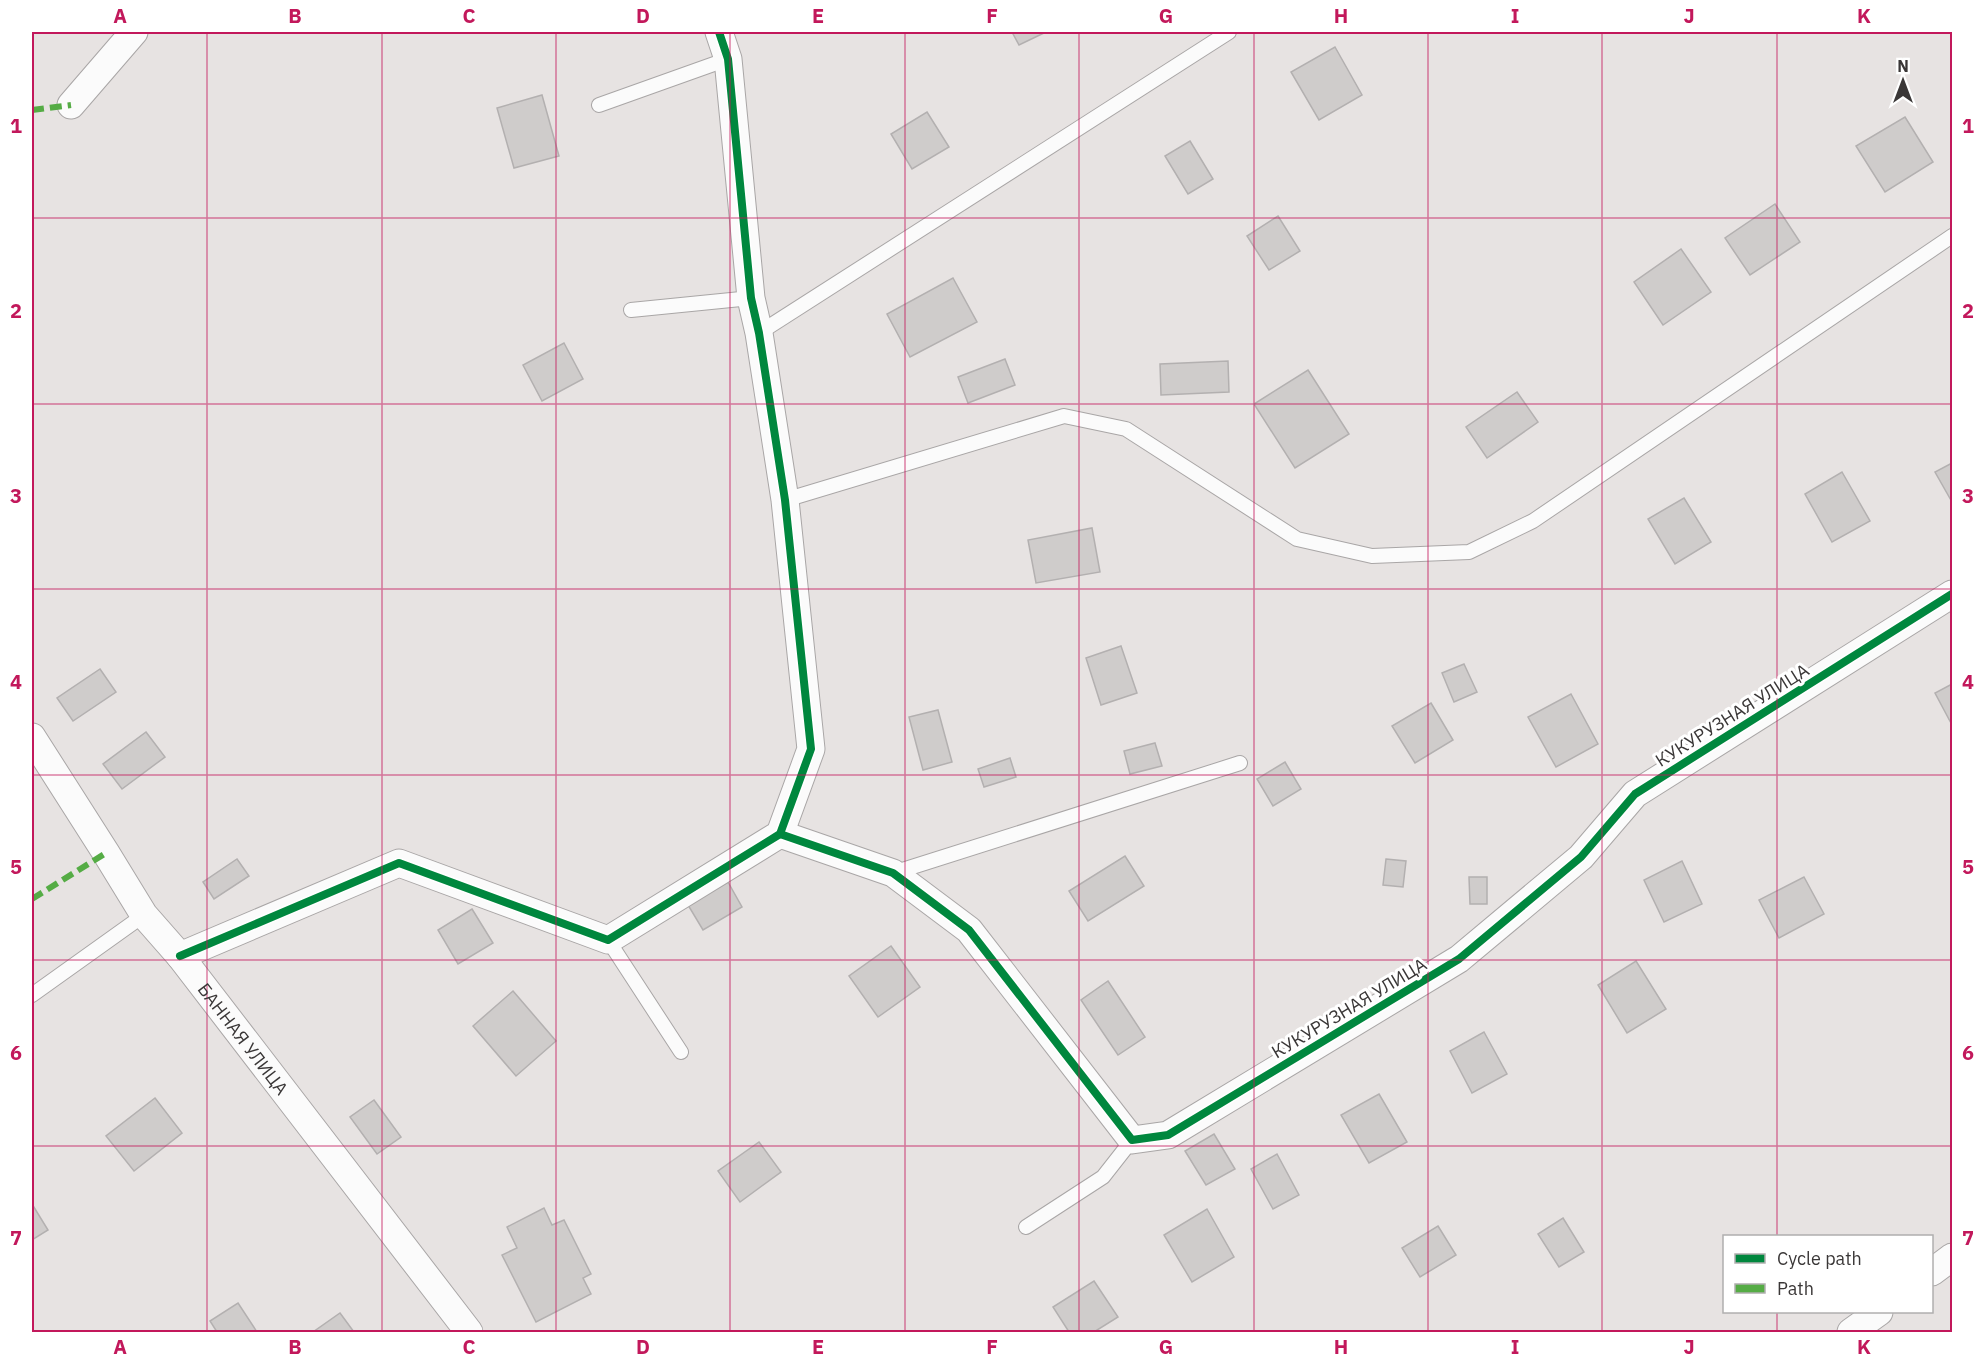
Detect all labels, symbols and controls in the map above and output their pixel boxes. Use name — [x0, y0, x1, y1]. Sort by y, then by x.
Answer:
text: A — [113, 2, 127, 29]
text: B — [288, 2, 302, 29]
text: C — [462, 2, 476, 29]
text: D — [636, 2, 650, 29]
text: E — [812, 2, 824, 29]
text: F — [986, 2, 998, 29]
text: G — [1159, 2, 1173, 29]
text: H — [1334, 2, 1348, 29]
text: I — [1511, 2, 1519, 29]
text: J — [1683, 2, 1695, 29]
text: K — [1857, 2, 1871, 29]
north arrow — [1873, 51, 1933, 111]
text: N — [1897, 56, 1909, 76]
text: 1 — [10, 112, 22, 139]
text: 1 — [1962, 112, 1974, 139]
text: 2 — [10, 297, 22, 324]
text: 2 — [1962, 297, 1974, 324]
text: 3 — [10, 482, 22, 509]
text: 3 — [1962, 482, 1974, 509]
street label: КУКУРУЗНАЯ УЛИЦА — [1651, 658, 1813, 772]
text: 4 — [10, 668, 22, 695]
text: 4 — [1962, 668, 1974, 695]
text: 5 — [10, 853, 22, 880]
text: 5 — [1962, 853, 1974, 880]
street label: КУКУРУЗНАЯ УЛИЦА — [1267, 952, 1431, 1063]
street label: БАННАЯ УЛИЦА — [193, 978, 294, 1100]
text: 6 — [10, 1039, 22, 1066]
text: 6 — [1962, 1039, 1974, 1066]
text: 7 — [10, 1224, 22, 1251]
text: 7 — [1962, 1224, 1974, 1251]
legend — [1723, 1235, 1933, 1313]
text: Cycle path — [1777, 1247, 1862, 1270]
text: Path — [1777, 1277, 1814, 1300]
text: A — [113, 1333, 127, 1360]
text: B — [288, 1333, 302, 1360]
text: C — [462, 1333, 476, 1360]
text: D — [636, 1333, 650, 1360]
text: E — [812, 1333, 824, 1360]
text: F — [986, 1333, 998, 1360]
text: G — [1159, 1333, 1173, 1360]
text: H — [1334, 1333, 1348, 1360]
text: I — [1511, 1333, 1519, 1360]
text: J — [1683, 1333, 1695, 1360]
text: K — [1857, 1333, 1871, 1360]

